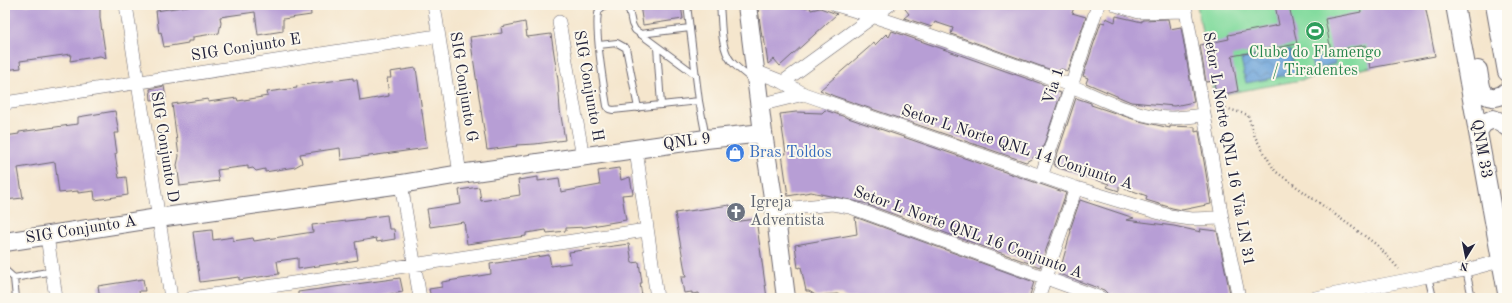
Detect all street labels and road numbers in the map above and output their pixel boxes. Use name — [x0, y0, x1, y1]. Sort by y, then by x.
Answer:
street label: SIG Conjunto H — [570, 29, 606, 143]
street label: SIG Conjunto E — [190, 31, 302, 65]
street label: SIG Conjunto G — [446, 31, 480, 144]
street label: Setor L Norte QNL 16 Via LN 31 — [1199, 31, 1257, 267]
street label: Via 1 — [1041, 66, 1067, 106]
street label: SIG Conjunto D — [147, 90, 181, 204]
street label: Setor L Norte QNL 14 Conjunto A — [899, 103, 1135, 193]
street label: QNM 33 — [1468, 118, 1494, 180]
street label: QNL 9 — [662, 131, 712, 153]
street label: Setor L Norte QNL 16 Conjunto A — [851, 184, 1085, 282]
street label: SIG Conjunto A — [24, 213, 138, 247]

